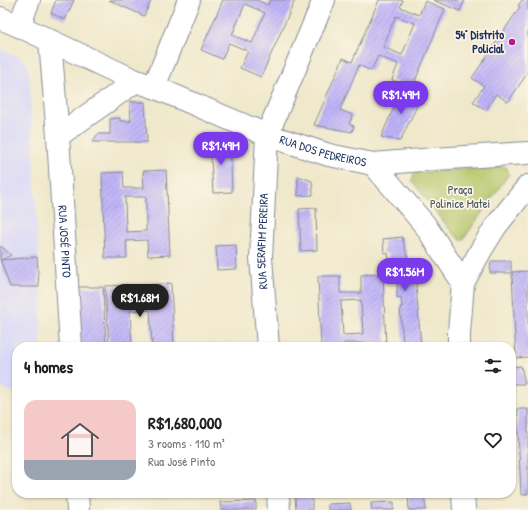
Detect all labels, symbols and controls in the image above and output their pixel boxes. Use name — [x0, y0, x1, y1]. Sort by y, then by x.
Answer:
place label: 54° Distrito Policial — [455, 26, 505, 57]
marker: 54° Distrito Policial — [507, 37, 517, 47]
pin: R$1.49M — [364, 81, 438, 115]
text: R$1.49M — [382, 85, 420, 103]
street label: RUA DOS PEDREIROS — [278, 131, 368, 171]
pin: R$1.49M — [184, 132, 258, 166]
text: R$1.49M — [202, 136, 240, 154]
park label: Praça Polinice Matei — [430, 181, 490, 212]
street label: RUA SERAFIM PEREIRA — [252, 193, 272, 290]
street label: RUA JOSÉ PINTO — [54, 205, 76, 279]
pin: R$1.56M — [368, 258, 442, 292]
text: R$1.56M — [386, 262, 424, 280]
pin: R$1.68M — [103, 284, 177, 318]
text: R$1.68M — [121, 288, 159, 306]
text: 4 homes — [24, 355, 73, 378]
icon: filters — [482, 355, 504, 377]
text: R$1,680,000 — [148, 411, 222, 434]
icon: home — [56, 416, 104, 464]
icon: heart — [482, 429, 504, 451]
text: 3 rooms · 110 m² — [148, 434, 225, 452]
text: Rua José Pinto — [148, 452, 215, 470]

